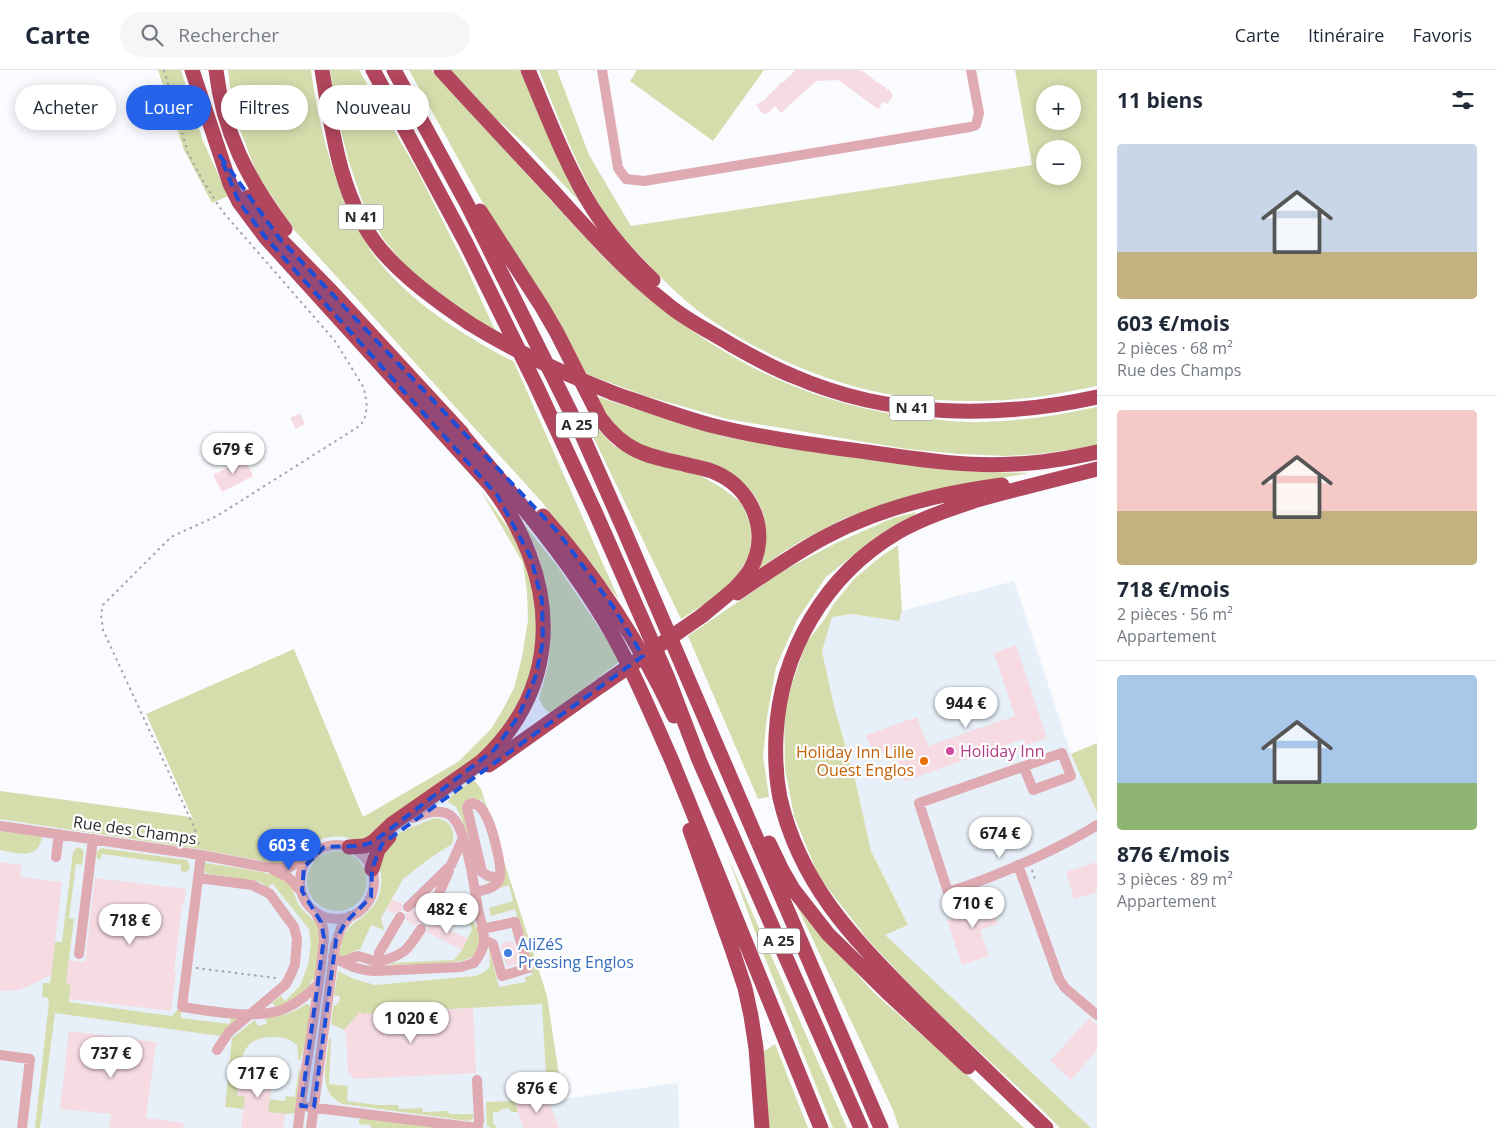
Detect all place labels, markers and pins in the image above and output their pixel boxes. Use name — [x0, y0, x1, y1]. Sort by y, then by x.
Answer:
pin: 679 € — [198, 432, 268, 475]
pin: 944 € — [931, 686, 1001, 729]
place label: Holiday Inn — [960, 740, 1044, 762]
place label: Holiday Inn Lille Ouest Englos — [796, 741, 914, 781]
marker: Holiday Inn — [944, 745, 956, 757]
marker: Holiday Inn Lille Ouest Englos — [918, 755, 930, 767]
pin: 674 € — [965, 816, 1035, 859]
pin: 603 € — [254, 828, 324, 871]
pin: 710 € — [938, 886, 1008, 929]
pin: 482 € — [412, 892, 482, 935]
pin: 718 € — [95, 904, 165, 946]
place label: AliZéS Pressing Englos — [518, 933, 634, 973]
marker: AliZéS Pressing Englos — [502, 947, 514, 959]
pin: 1 020 € — [365, 1002, 457, 1044]
pin: 737 € — [76, 1036, 146, 1079]
pin: 717 € — [223, 1056, 293, 1099]
pin: 876 € — [502, 1072, 572, 1114]

